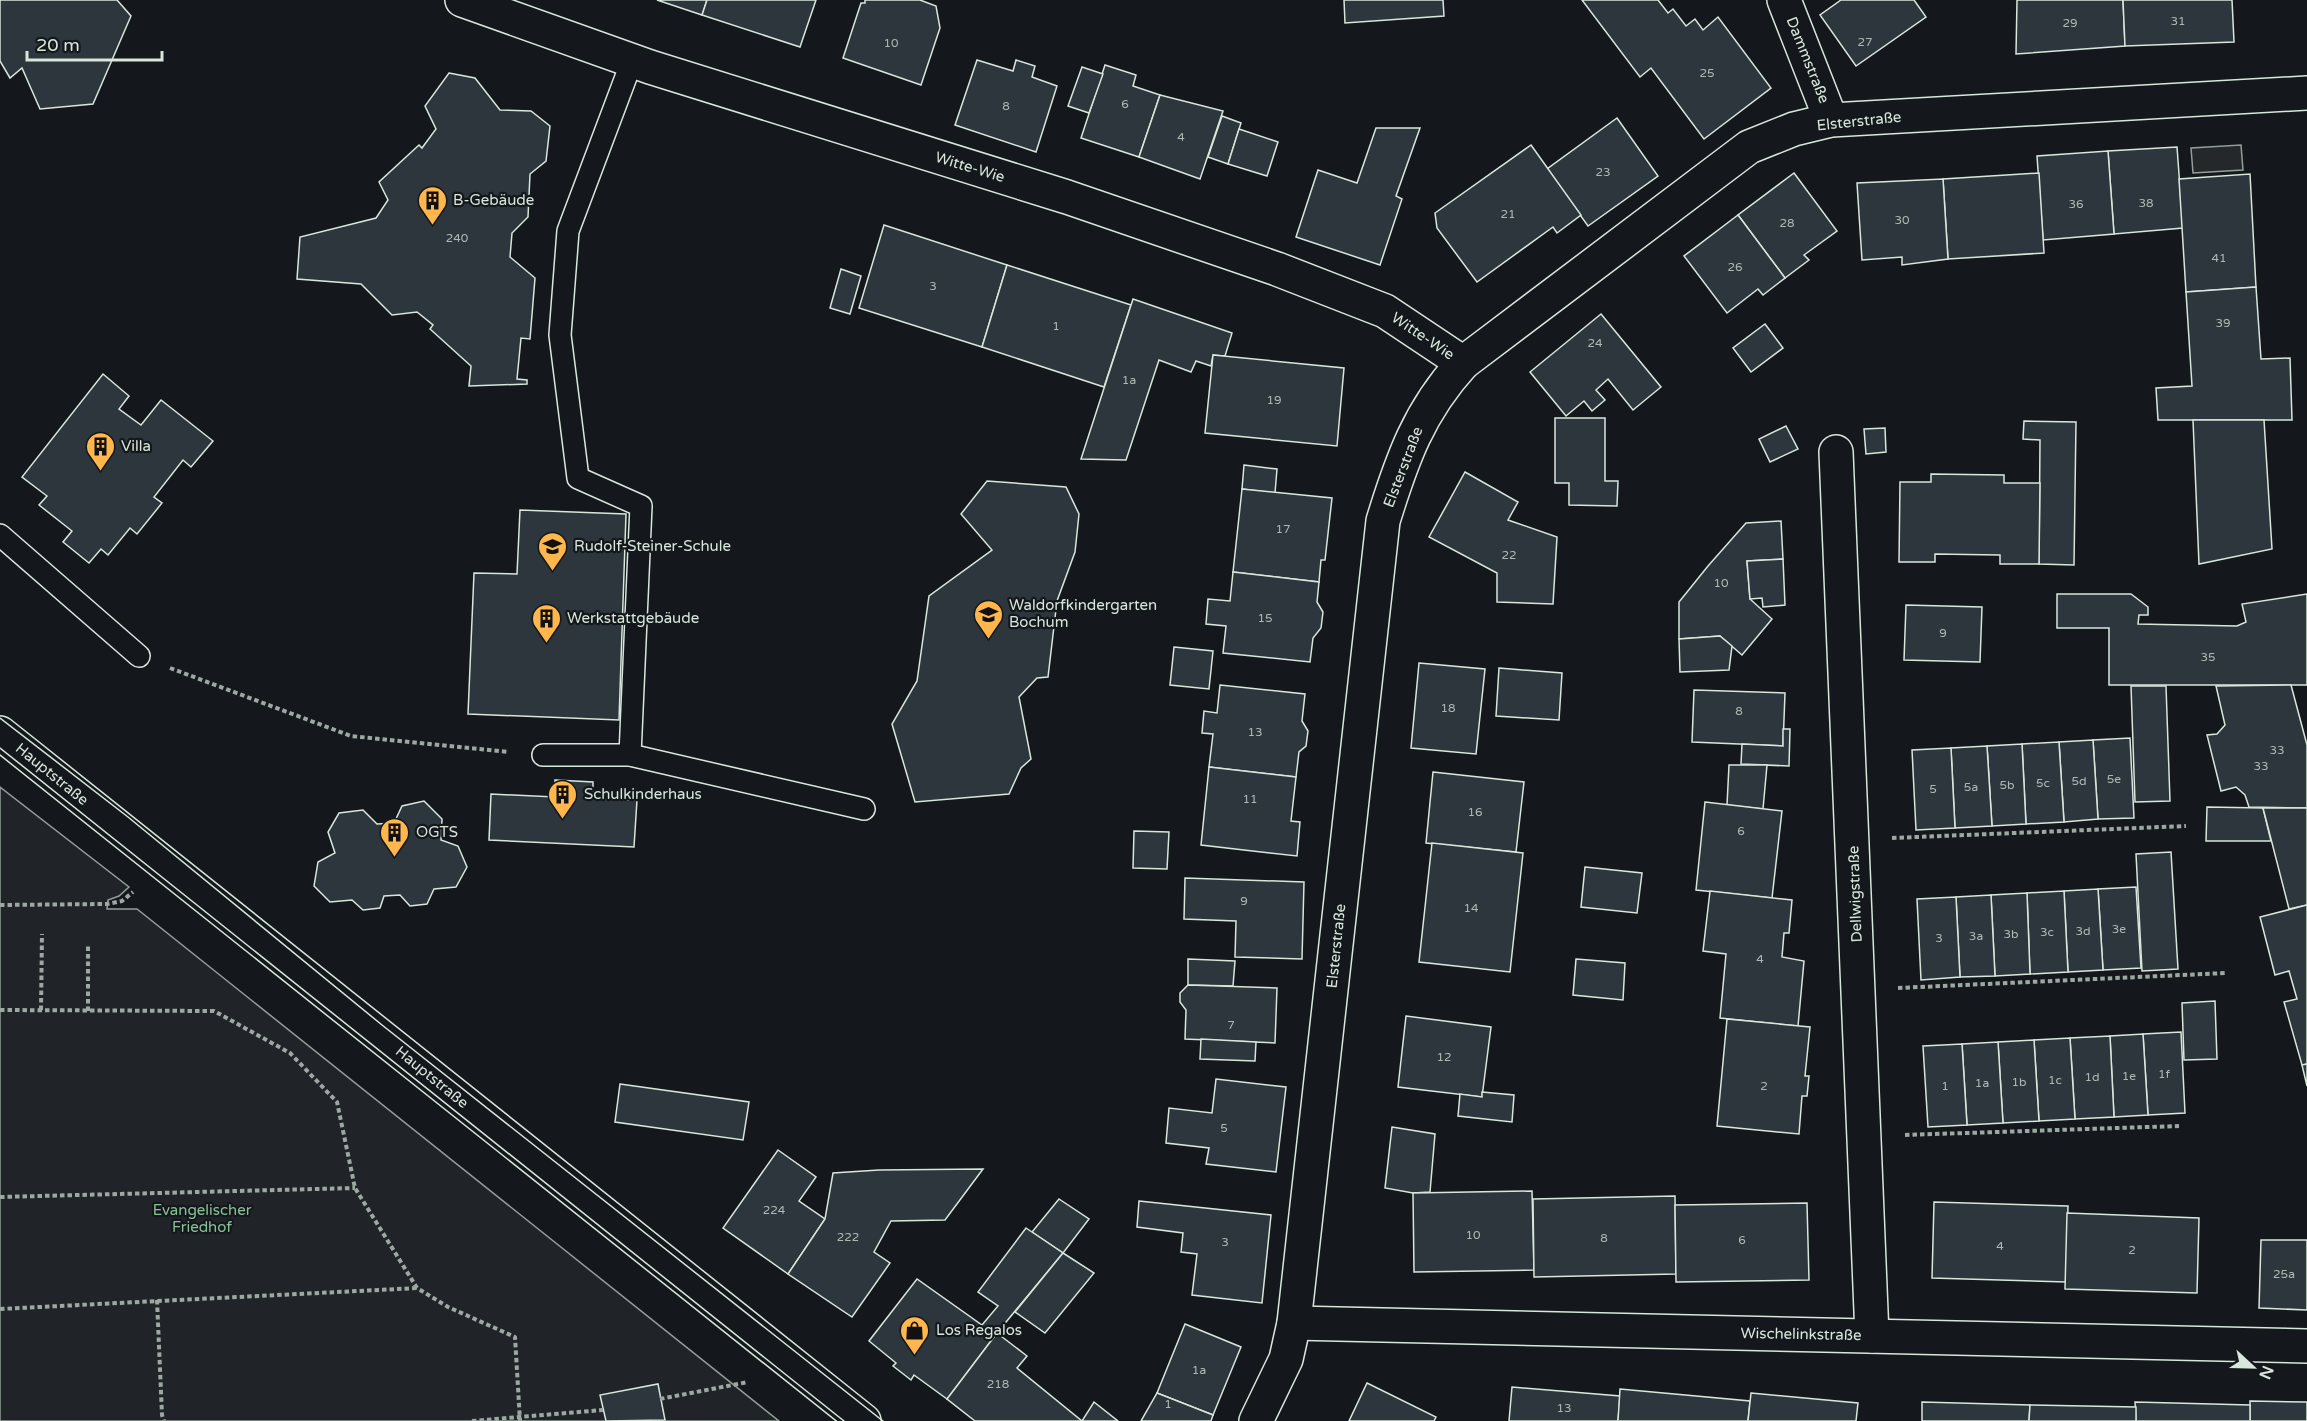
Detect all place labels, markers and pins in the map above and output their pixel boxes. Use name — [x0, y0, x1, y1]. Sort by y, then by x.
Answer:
building icon: B-Gebäude — [416, 184, 448, 226]
place label: B-Gebäude — [453, 191, 534, 209]
building icon: Villa — [84, 430, 116, 472]
place label: Villa — [121, 437, 151, 455]
school or university icon: Rudolf-Steiner-Schule — [537, 530, 569, 572]
place label: Rudolf-Steiner-Schule — [574, 537, 731, 555]
place label: Waldorfkindergarten Bochum — [1009, 596, 1157, 631]
school or university icon: Waldorfkindergarten Bochum — [972, 598, 1004, 640]
building icon: Werkstattgebäude — [530, 602, 562, 644]
place label: Werkstattgebäude — [567, 609, 699, 627]
building icon: Schulkinderhaus — [547, 778, 579, 820]
place label: Schulkinderhaus — [584, 785, 702, 803]
building icon: OGTS — [379, 816, 411, 858]
place label: OGTS — [416, 823, 458, 841]
shop icon: Los Regalos — [899, 1314, 931, 1356]
place label: Los Regalos — [936, 1321, 1022, 1339]

